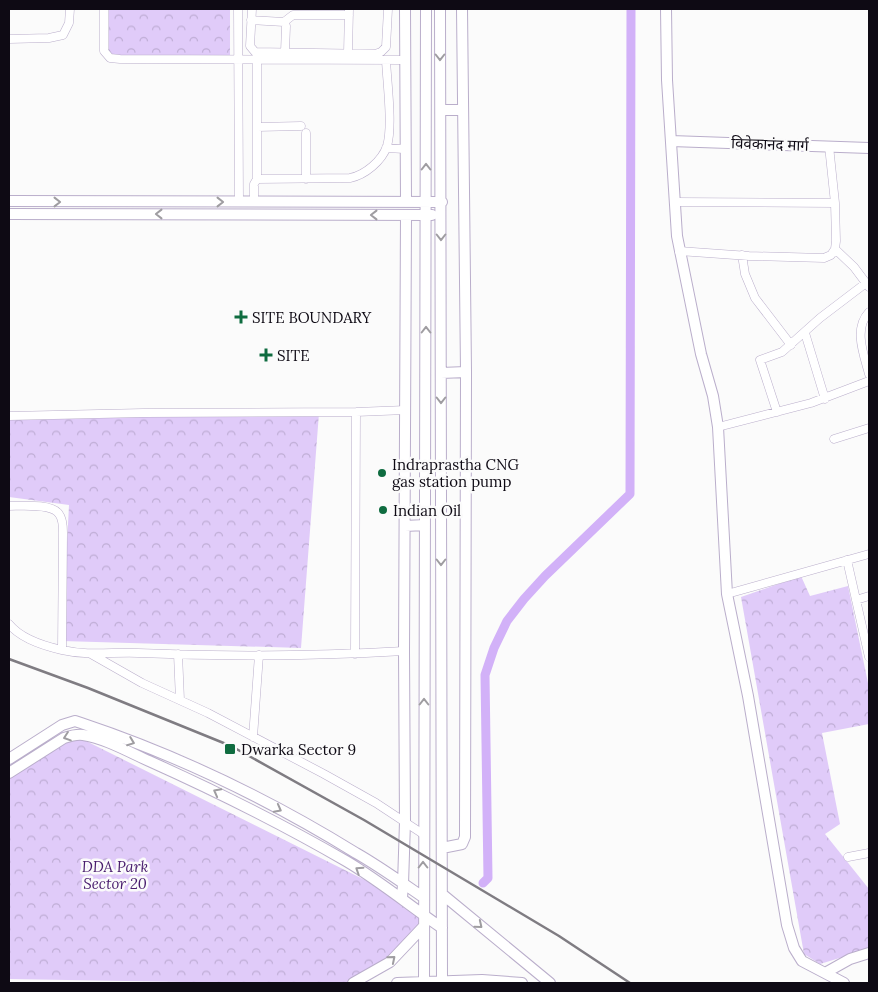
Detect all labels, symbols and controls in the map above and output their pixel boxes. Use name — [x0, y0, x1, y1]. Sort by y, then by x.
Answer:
one-way arrow — [435, 54, 446, 62]
street label: विवेकानंद मार्ग — [731, 133, 810, 155]
one-way arrow — [421, 163, 431, 170]
one-way arrow — [54, 196, 62, 207]
one-way arrow — [216, 197, 224, 207]
one-way arrow — [155, 209, 163, 219]
one-way arrow — [370, 210, 378, 220]
one-way arrow — [436, 234, 446, 242]
place label: SITE BOUNDARY — [252, 308, 372, 327]
marker: SITE BOUNDARY — [234, 310, 248, 324]
one-way arrow — [421, 325, 431, 333]
place label: SITE — [277, 346, 309, 365]
marker: SITE — [259, 348, 273, 362]
one-way arrow — [436, 396, 446, 404]
place label: Indraprastha CNG gas station pump — [392, 455, 519, 491]
marker: Indraprastha CNG gas station pump — [376, 467, 388, 479]
place label: Indian Oil — [393, 501, 461, 520]
marker: Indian Oil — [377, 504, 389, 516]
one-way arrow — [436, 559, 446, 567]
one-way arrow — [419, 698, 429, 706]
one-way arrow — [63, 732, 72, 742]
one-way arrow — [126, 736, 135, 746]
place label: Dwarka Sector 9 — [241, 740, 356, 759]
marker: Dwarka Sector 9 — [223, 742, 237, 756]
one-way arrow — [213, 788, 222, 798]
one-way arrow — [273, 803, 282, 813]
park label: DDA Park Sector 20 — [82, 857, 148, 893]
one-way arrow — [418, 860, 428, 868]
one-way arrow — [356, 867, 365, 876]
one-way arrow — [474, 919, 483, 928]
one-way arrow — [386, 956, 395, 965]

